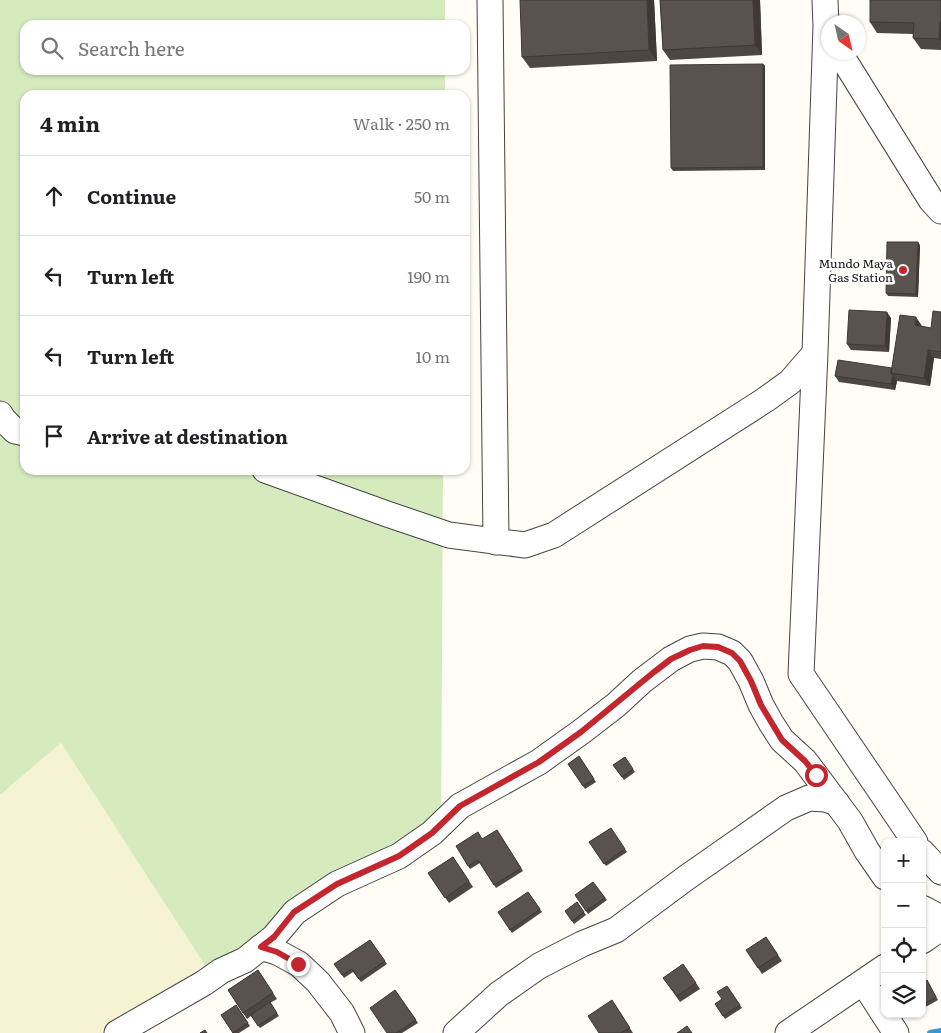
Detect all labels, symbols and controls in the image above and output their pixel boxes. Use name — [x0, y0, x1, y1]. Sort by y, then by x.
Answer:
north arrow — [821, 15, 866, 60]
search box — [20, 20, 470, 75]
icon: search — [38, 34, 66, 62]
text: Search here — [78, 34, 185, 62]
text: 4 min — [40, 107, 100, 138]
text: Walk · 250 m — [353, 111, 450, 135]
icon: ahead — [40, 182, 68, 210]
text: Continue — [87, 182, 176, 210]
text: 50 m — [414, 184, 450, 208]
place label: Mundo Maya Gas Station — [819, 254, 894, 286]
icon: left — [40, 262, 68, 290]
text: Turn left — [87, 262, 174, 290]
text: 190 m — [407, 264, 450, 288]
marker: Mundo Maya Gas Station — [897, 264, 909, 276]
icon: left — [40, 342, 68, 370]
text: Turn left — [87, 342, 174, 370]
text: 10 m — [416, 344, 450, 368]
icon: arrive — [40, 422, 68, 450]
text: Arrive at destination — [87, 422, 288, 450]
route start — [805, 764, 828, 787]
map controls — [881, 838, 926, 1018]
button: + — [881, 838, 926, 883]
button: − — [881, 883, 926, 928]
button: locate — [881, 928, 926, 973]
route end — [287, 953, 310, 976]
button: layers — [881, 973, 926, 1018]

